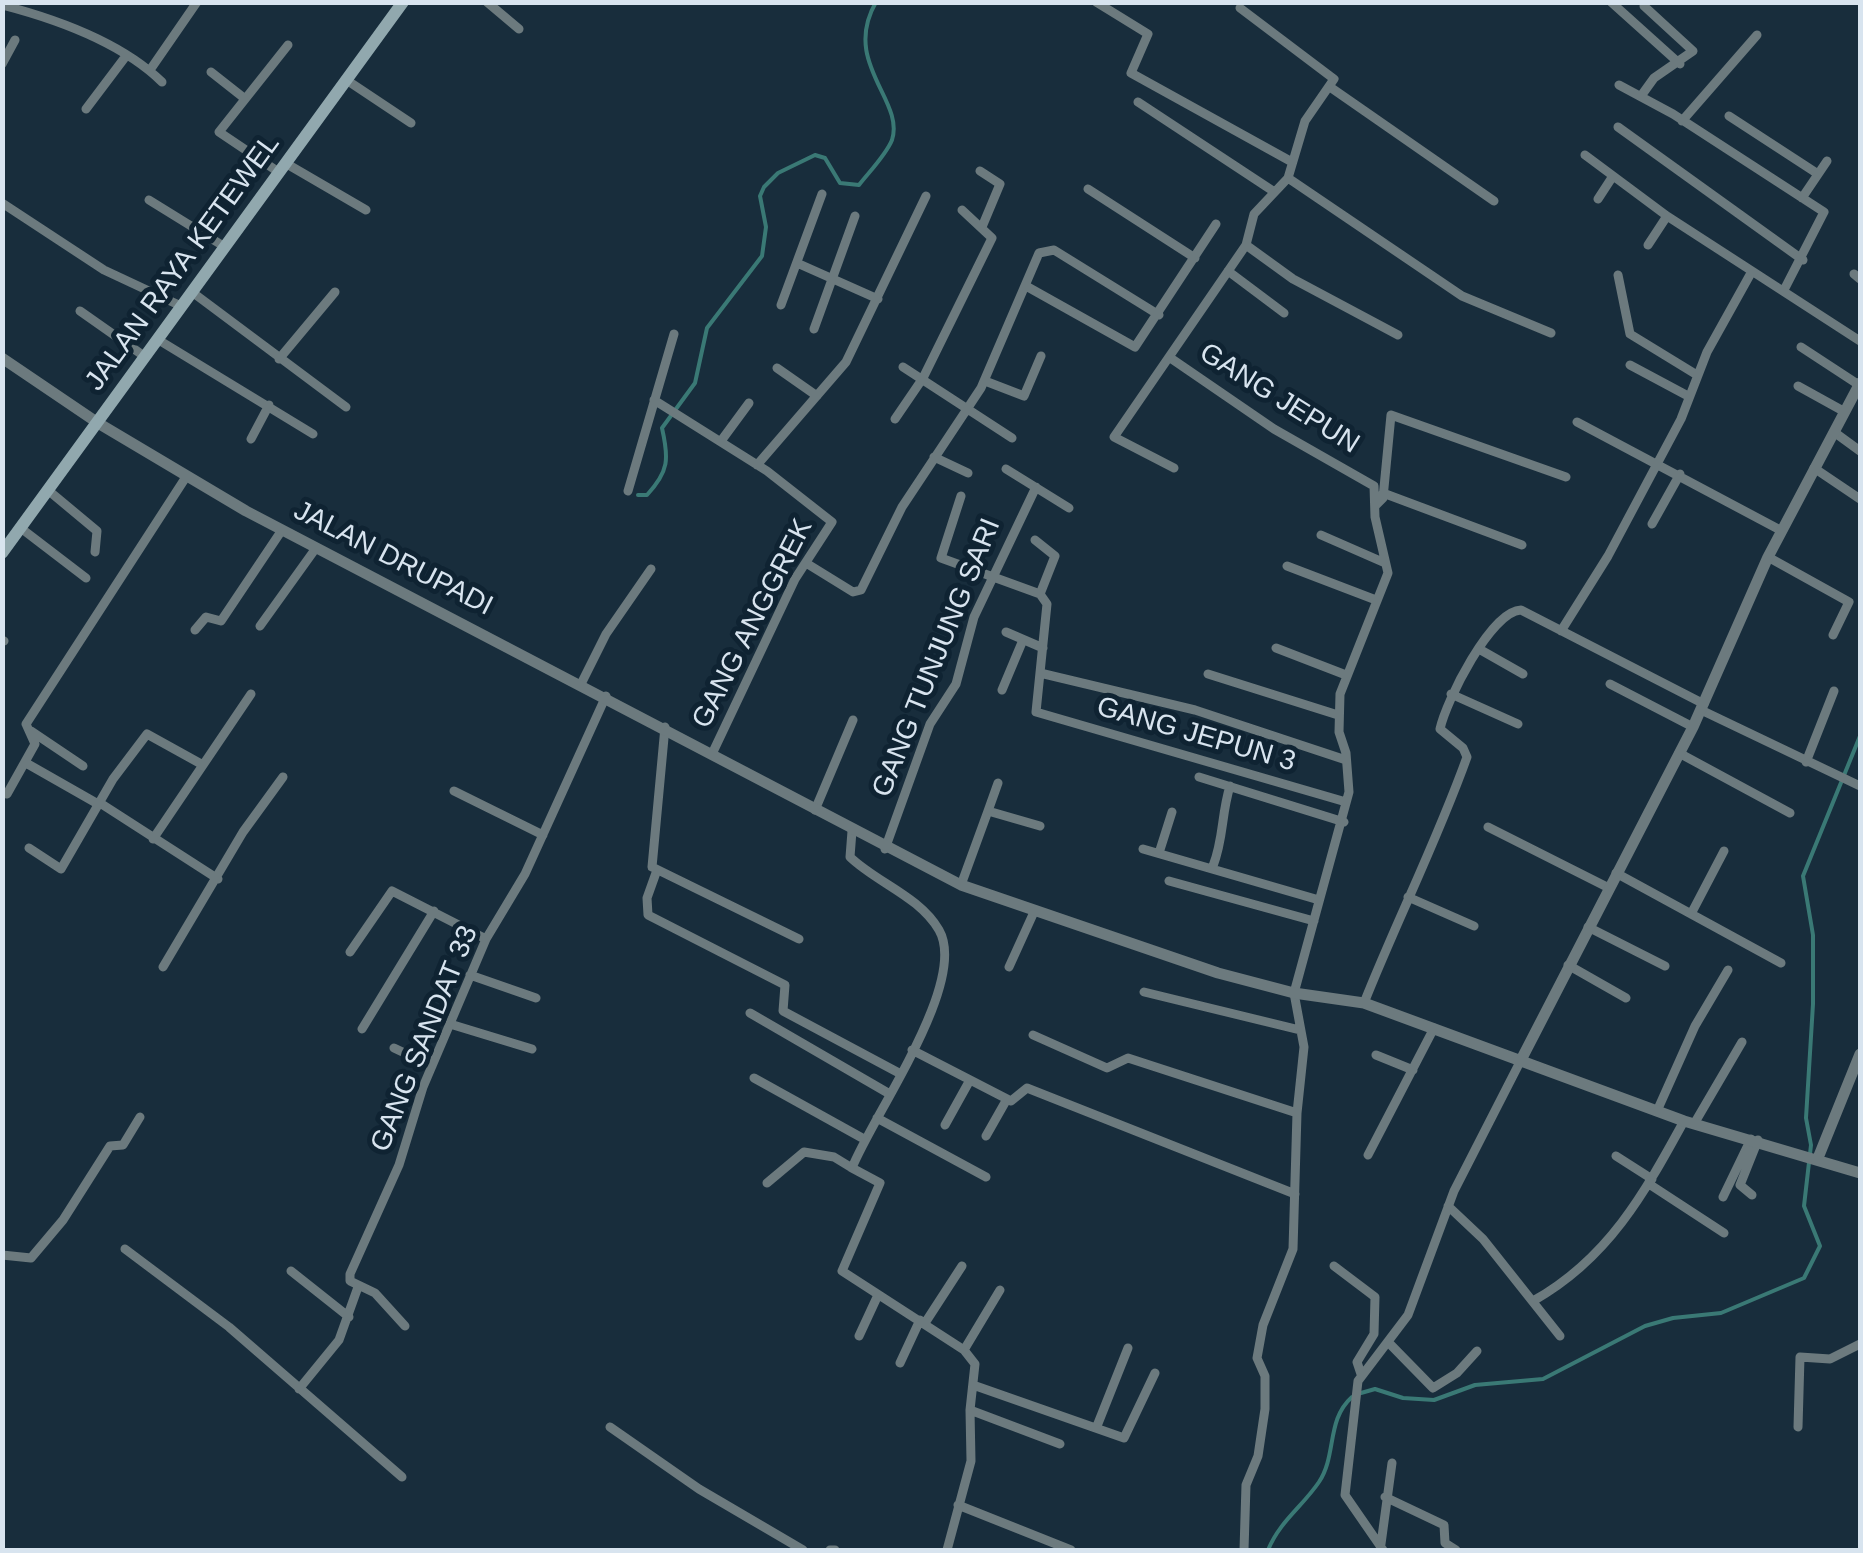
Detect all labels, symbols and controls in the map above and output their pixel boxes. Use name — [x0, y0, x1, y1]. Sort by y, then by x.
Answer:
street label: JALAN RAYA KETEWEL — [79, 128, 287, 398]
street label: GANG JEPUN — [1193, 337, 1365, 461]
street label: JALAN DRUPADI — [288, 494, 498, 624]
street label: GANG ANGGREK — [686, 514, 820, 734]
street label: GANG TUNJUNG SARI — [866, 514, 1008, 802]
street label: GANG JEPUN 3 — [1093, 691, 1299, 779]
street label: GANG SANDAT 33 — [364, 921, 486, 1157]

